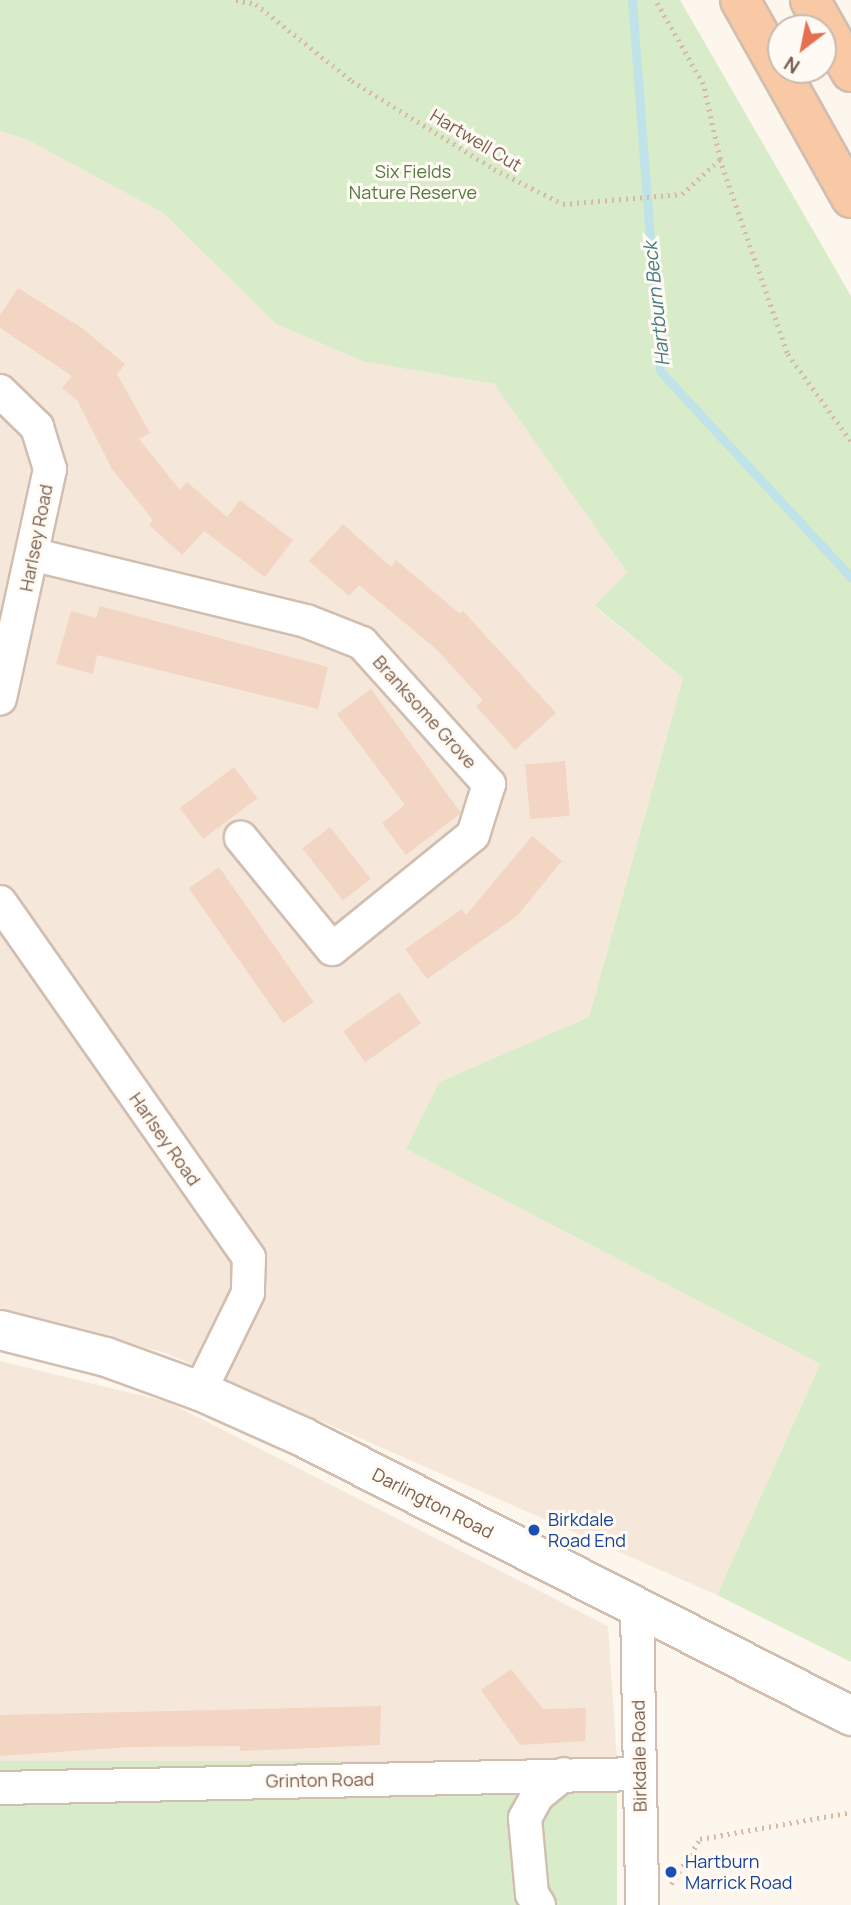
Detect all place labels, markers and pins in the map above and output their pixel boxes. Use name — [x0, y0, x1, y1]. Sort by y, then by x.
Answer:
place label: Birkdale Road End — [548, 1509, 626, 1552]
marker: Birkdale Road End — [526, 1522, 542, 1538]
place label: Hartburn Marrick Road — [685, 1851, 792, 1894]
marker: Hartburn Marrick Road — [663, 1864, 679, 1880]

